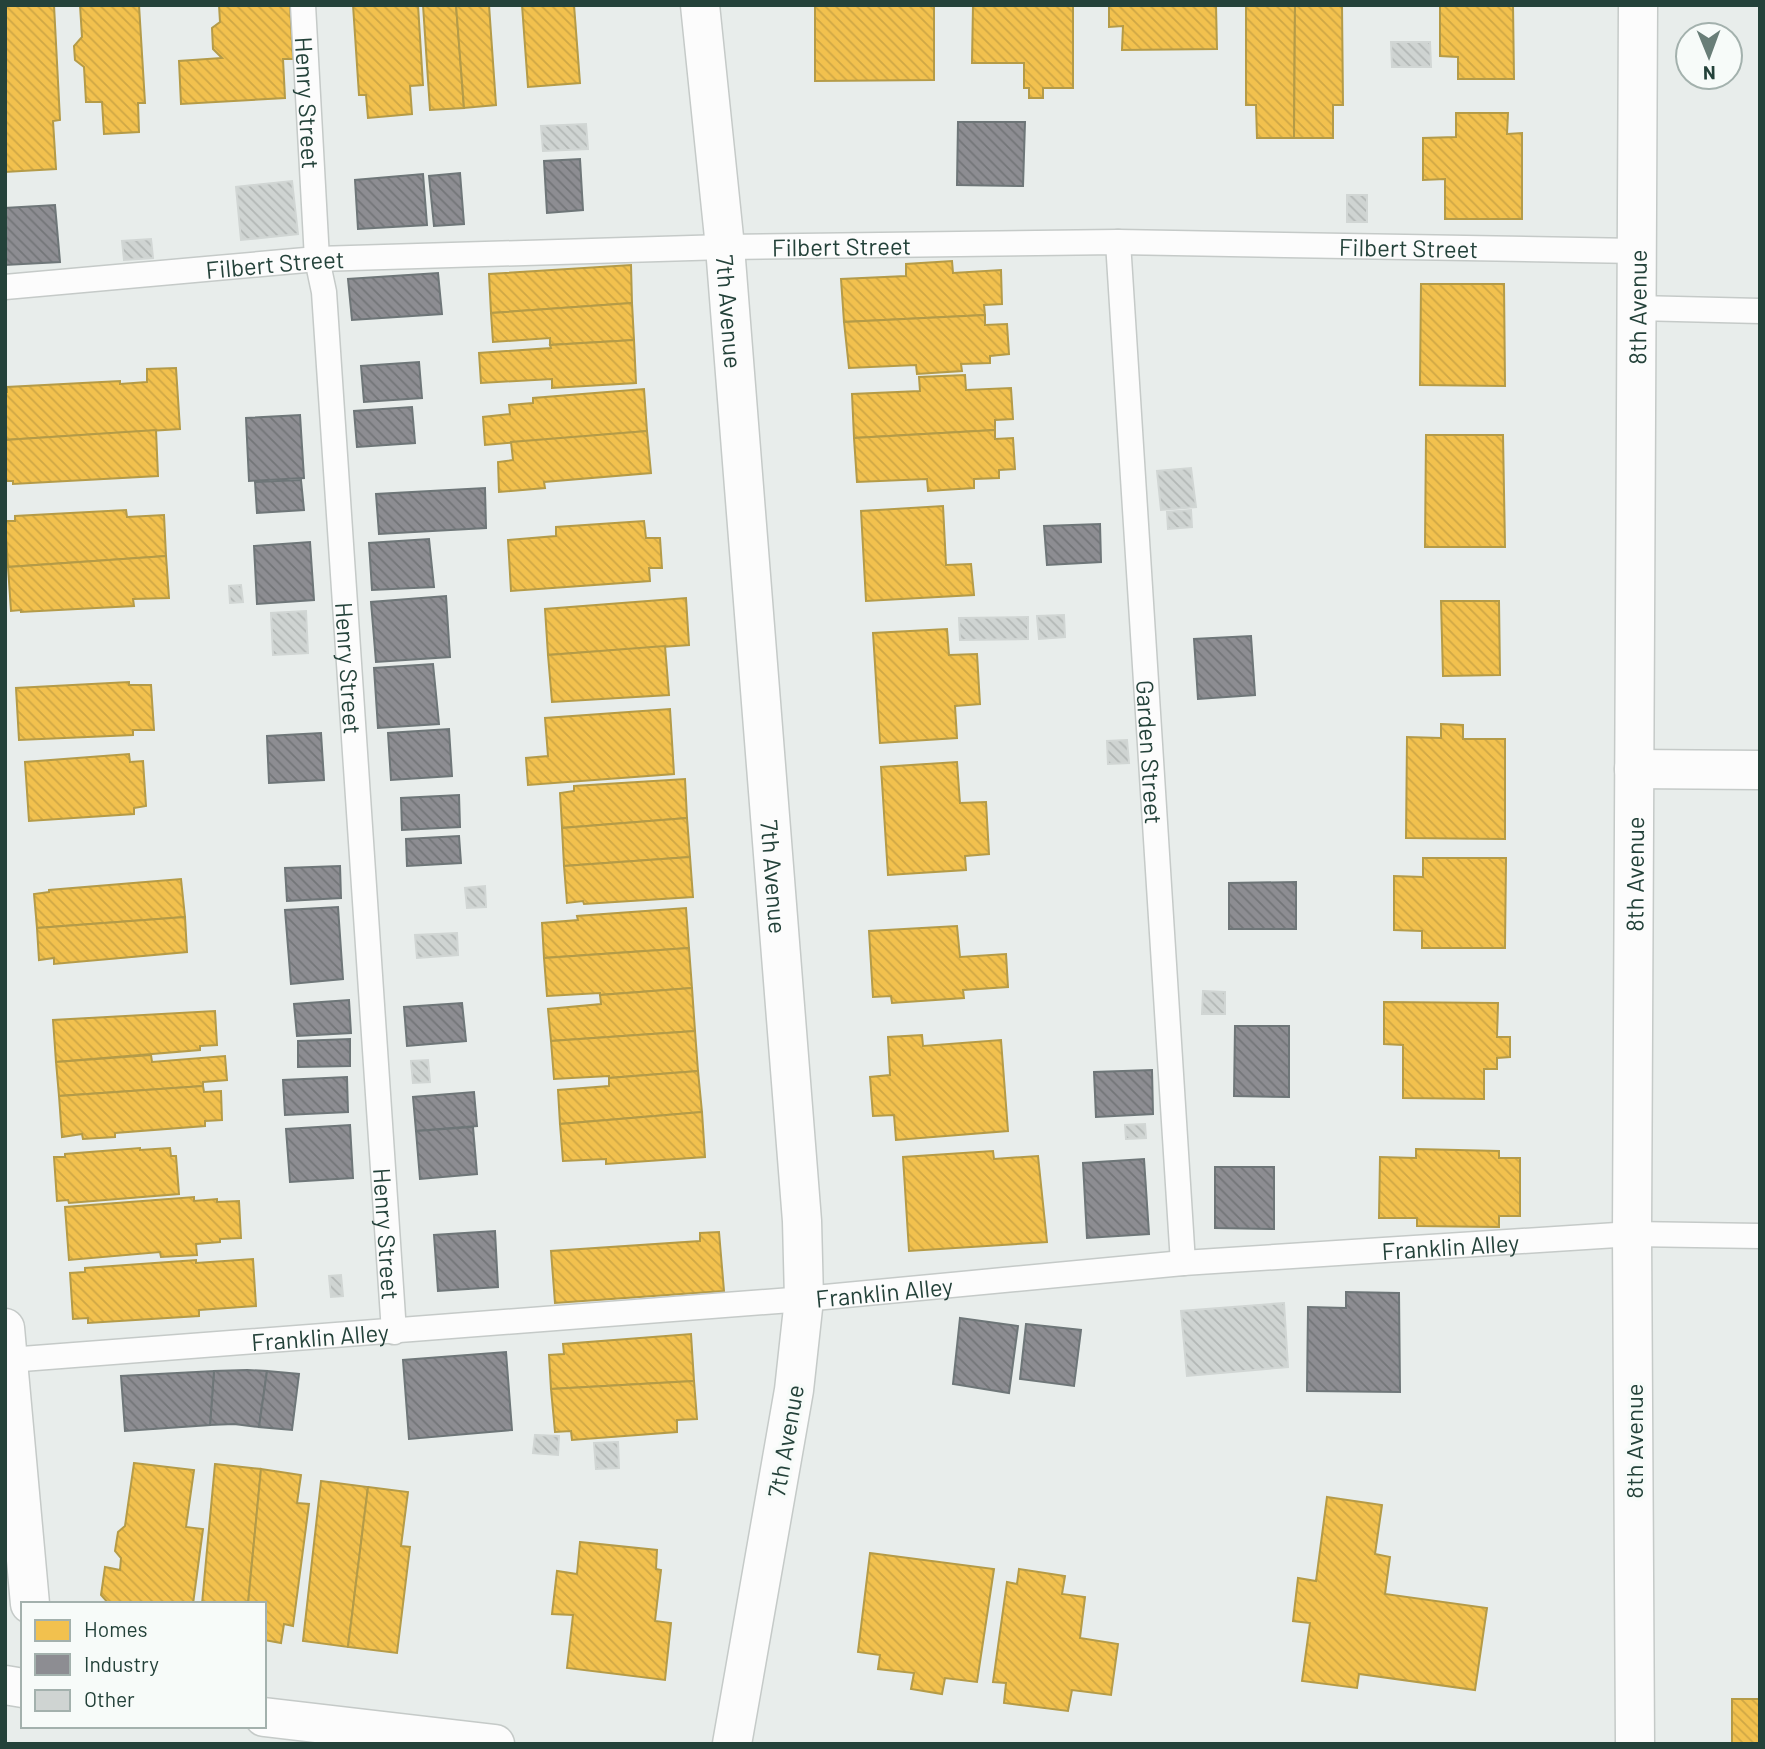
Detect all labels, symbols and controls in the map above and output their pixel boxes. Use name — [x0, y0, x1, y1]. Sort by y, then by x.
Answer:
north arrow — [1674, 21, 1744, 91]
street label: Henry Street — [290, 36, 327, 170]
text: N — [1703, 62, 1716, 85]
street label: Filbert Street — [772, 230, 911, 261]
street label: Filbert Street — [1339, 231, 1478, 263]
street label: Filbert Street — [204, 244, 345, 283]
street label: 8th Avenue — [1622, 249, 1651, 365]
street label: 7th Avenue — [711, 253, 749, 370]
street label: Henry Street — [330, 601, 368, 735]
street label: Garden Street — [1131, 679, 1170, 825]
street label: 8th Avenue — [1619, 816, 1649, 932]
street label: 7th Avenue — [756, 819, 794, 935]
street label: Henry Street — [368, 1167, 406, 1301]
street label: Franklin Alley — [1381, 1227, 1520, 1265]
street label: Franklin Alley — [814, 1270, 954, 1312]
street label: Franklin Alley — [250, 1316, 390, 1356]
street label: 7th Avenue — [761, 1382, 809, 1500]
street label: 8th Avenue — [1619, 1383, 1648, 1499]
legend — [21, 1602, 266, 1728]
text: Homes — [84, 1616, 148, 1641]
text: Industry — [84, 1651, 159, 1676]
text: Other — [84, 1686, 135, 1711]

